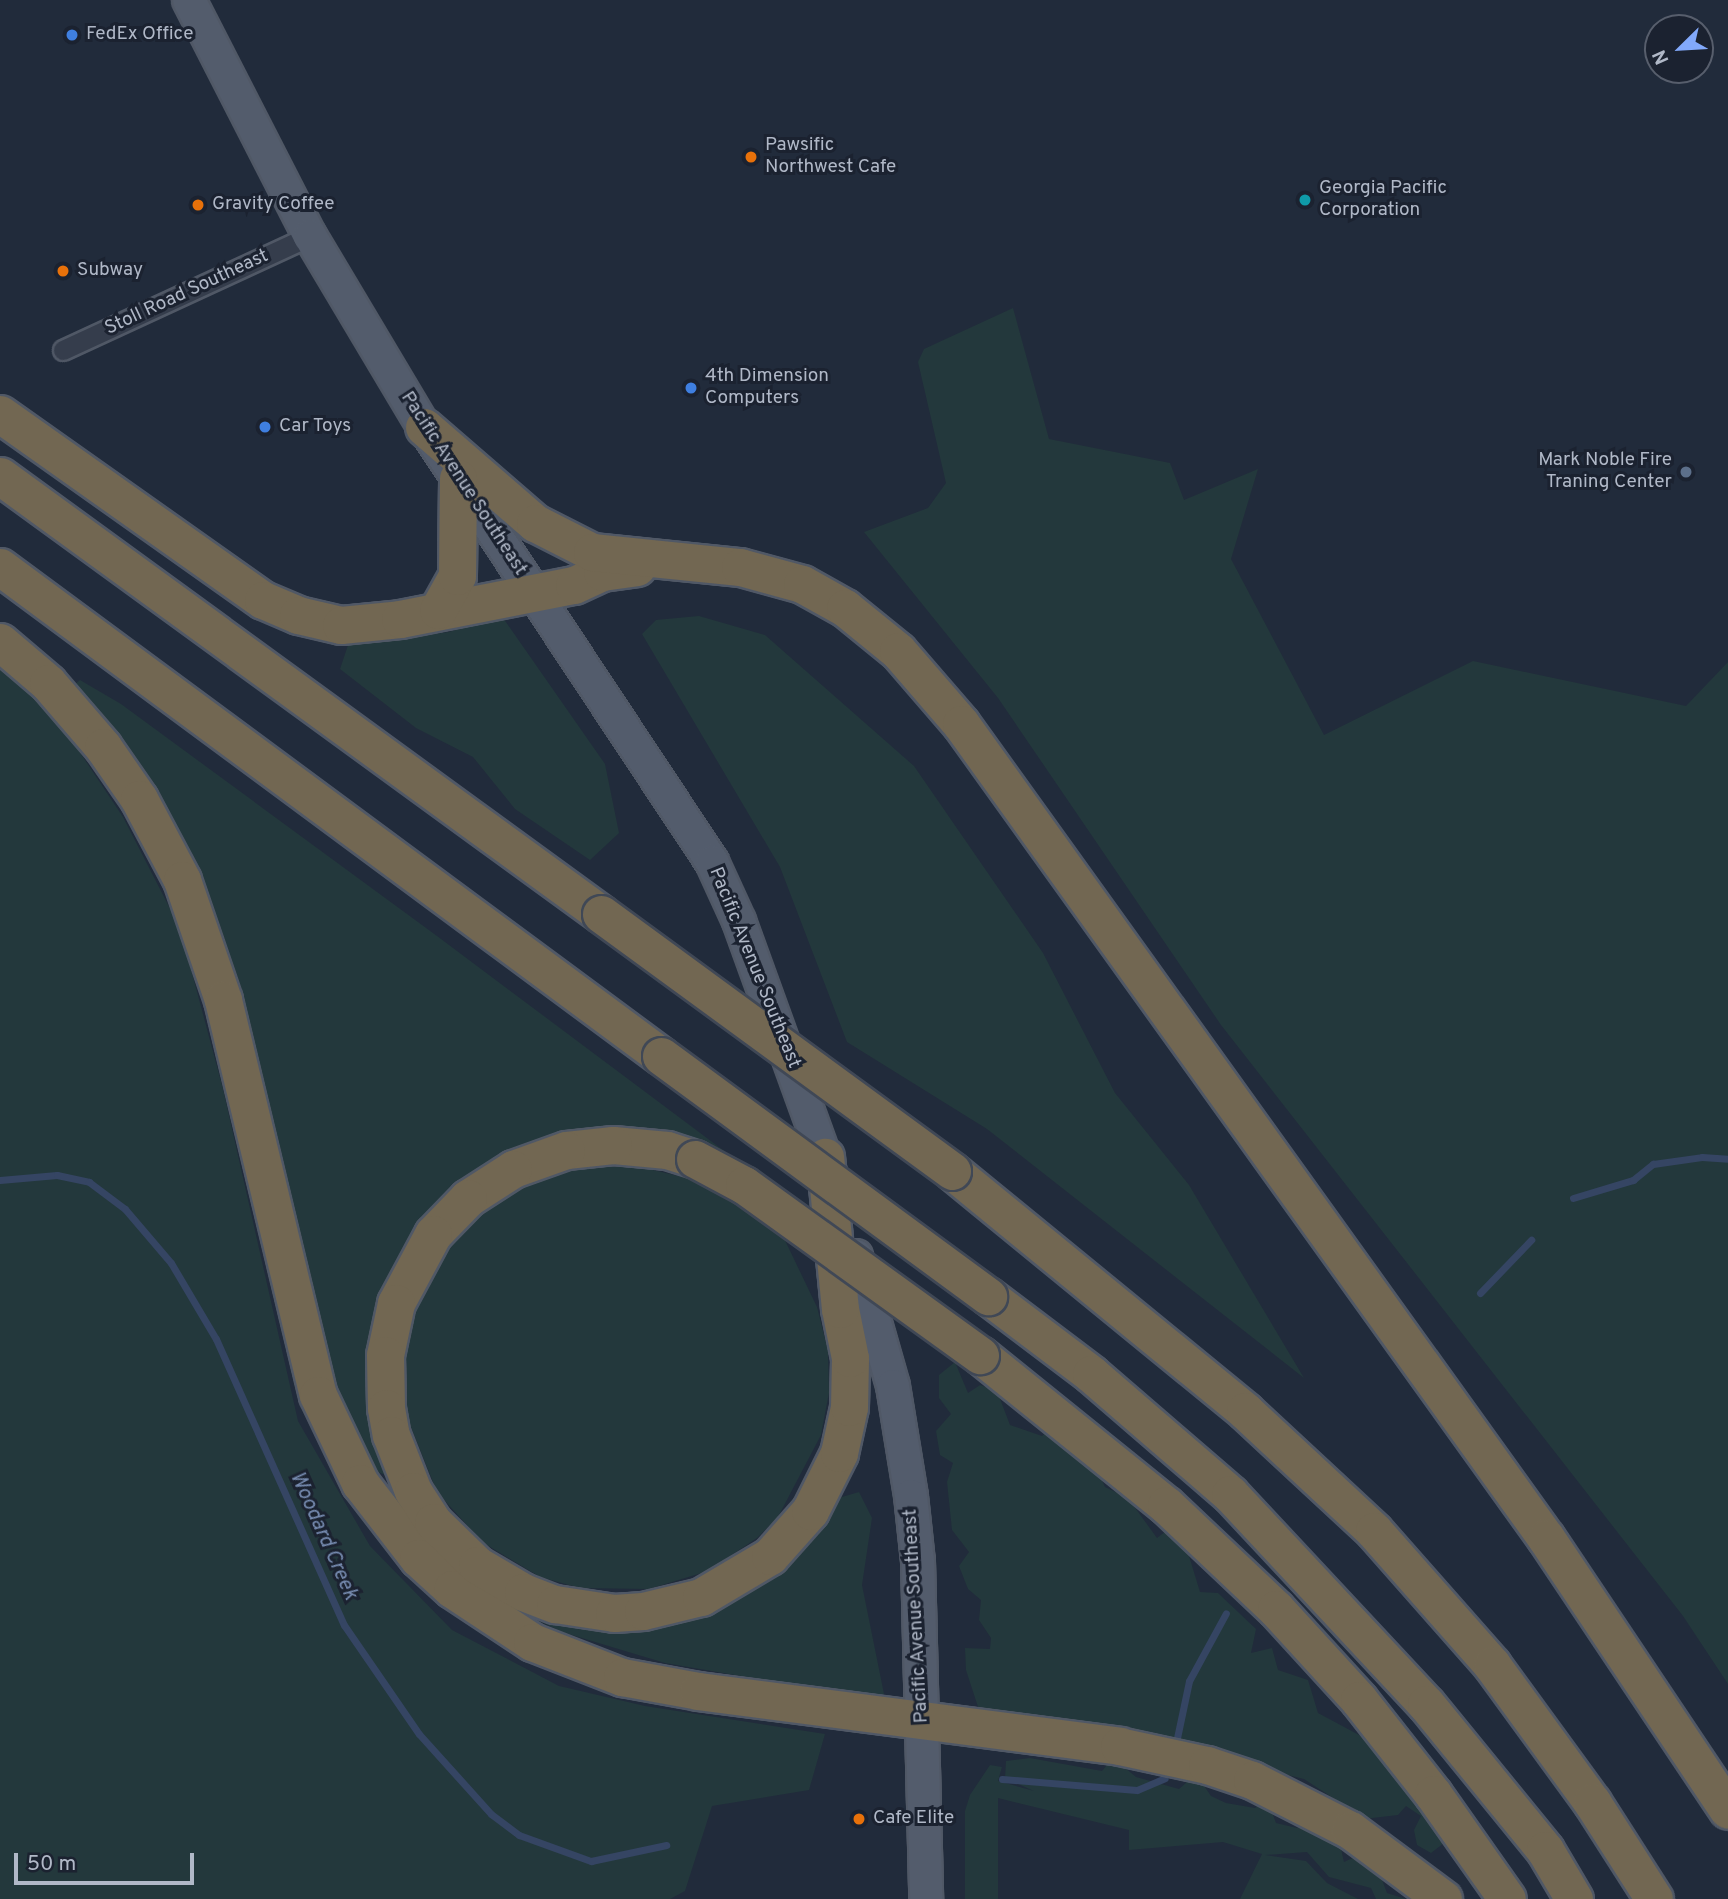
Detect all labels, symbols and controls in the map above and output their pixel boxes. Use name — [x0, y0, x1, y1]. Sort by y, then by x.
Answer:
north arrow — [1644, 14, 1714, 84]
place label: FedEx Office — [86, 24, 193, 46]
marker: FedEx Office — [64, 27, 80, 43]
text: N — [1648, 46, 1675, 68]
place label: Pawsific Northwest Cafe — [765, 135, 896, 179]
marker: Pawsific Northwest Cafe — [743, 149, 759, 165]
place label: Georgia Pacific Corporation — [1319, 178, 1447, 222]
marker: Georgia Pacific Corporation — [1297, 192, 1313, 208]
place label: Gravity Coffee — [212, 194, 335, 216]
marker: Gravity Coffee — [190, 197, 206, 213]
street label: Stoll Road Southeast — [102, 245, 272, 341]
place label: Subway — [77, 260, 143, 282]
marker: Subway — [55, 263, 71, 279]
place label: 4th Dimension Computers — [705, 366, 829, 410]
marker: 4th Dimension Computers — [683, 380, 699, 396]
street label: Pacific Avenue Southeast — [395, 387, 531, 581]
place label: Car Toys — [279, 416, 352, 438]
marker: Car Toys — [257, 419, 273, 435]
place label: Mark Noble Fire Traning Center — [1538, 450, 1672, 494]
marker: Mark Noble Fire Traning Center — [1678, 464, 1694, 480]
street label: Pacific Avenue Southeast — [703, 864, 805, 1072]
water label: Woodard Creek — [283, 1468, 363, 1604]
street label: Pacific Avenue Southeast — [900, 1508, 934, 1724]
place label: Cafe Elite — [873, 1808, 954, 1830]
marker: Cafe Elite — [851, 1811, 867, 1827]
scale bar — [18, 1840, 198, 1884]
text: 50 m — [27, 1851, 76, 1878]

